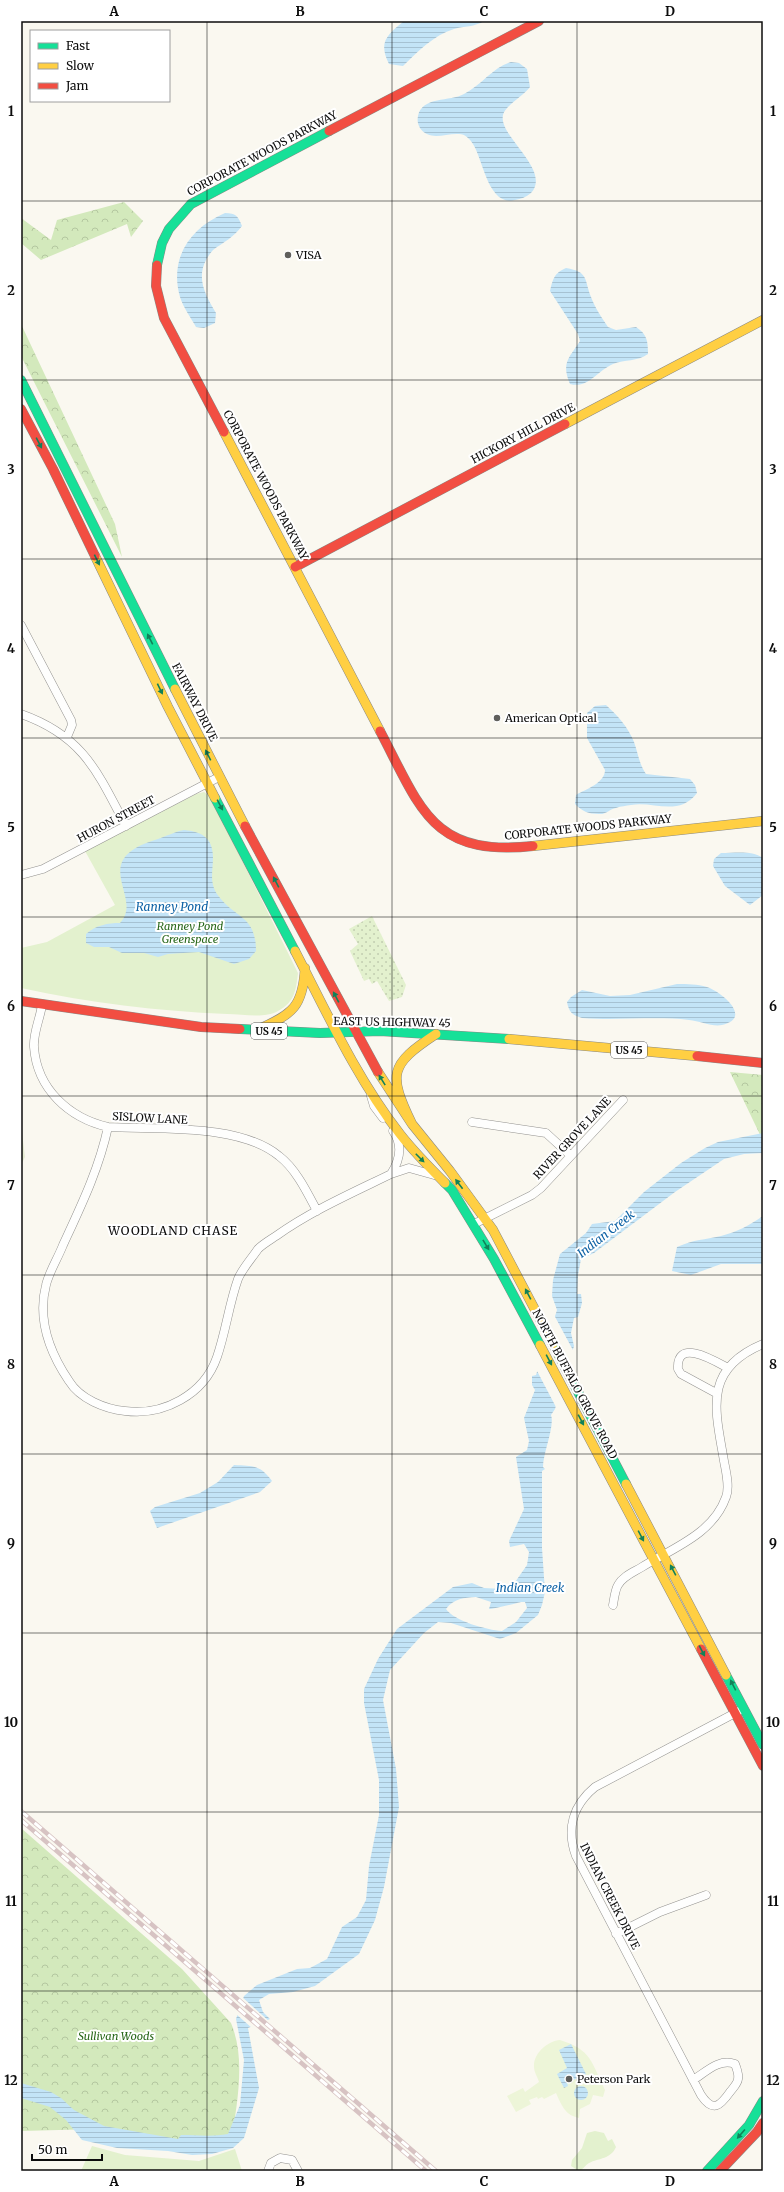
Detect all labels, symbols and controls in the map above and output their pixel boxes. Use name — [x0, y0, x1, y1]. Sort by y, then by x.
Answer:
text: A — [108, 3, 119, 20]
text: B — [295, 3, 305, 20]
text: C — [480, 3, 489, 20]
text: D — [665, 3, 675, 20]
legend — [30, 30, 170, 102]
text: Fast — [66, 38, 90, 53]
text: Slow — [66, 58, 95, 73]
text: Jam — [65, 78, 89, 93]
text: 1 — [8, 103, 14, 120]
text: 1 — [770, 103, 776, 120]
street label: CORPORATE WOODS PARKWAY — [185, 107, 340, 199]
place label: VISA — [295, 248, 322, 262]
marker: VISA — [283, 250, 293, 260]
text: 2 — [7, 282, 15, 299]
text: 2 — [769, 282, 777, 299]
street label: HICKORY HILL DRIVE — [469, 400, 577, 466]
street label: CORPORATE WOODS PARKWAY — [220, 408, 312, 563]
one-way arrow — [36, 437, 42, 449]
text: 3 — [7, 461, 15, 478]
text: 3 — [769, 461, 777, 478]
one-way arrow — [94, 554, 100, 566]
one-way arrow — [146, 633, 153, 645]
text: 4 — [7, 640, 16, 657]
text: 4 — [769, 640, 778, 657]
street label: FAIRWAY DRIVE — [169, 660, 221, 744]
one-way arrow — [157, 684, 163, 695]
place label: American Optical — [504, 711, 597, 725]
marker: American Optical — [492, 713, 502, 723]
one-way arrow — [205, 749, 212, 761]
street label: HURON STREET — [74, 792, 158, 846]
one-way arrow — [217, 799, 223, 810]
street label: CORPORATE WOODS PARKWAY — [504, 811, 673, 843]
text: 5 — [7, 819, 15, 836]
text: 5 — [769, 819, 777, 836]
one-way arrow — [272, 876, 279, 888]
water label: Ranney Pond — [136, 899, 208, 914]
park label: Ranney Pond Greenspace — [157, 919, 224, 946]
one-way arrow — [333, 991, 340, 1003]
text: 6 — [7, 998, 15, 1015]
text: 6 — [769, 998, 777, 1015]
street label: EAST US HIGHWAY 45 — [333, 1014, 451, 1030]
road number: US 45 — [251, 1023, 287, 1039]
road number: US 45 — [611, 1042, 647, 1058]
one-way arrow — [378, 1074, 385, 1086]
street label: RIVER GROVE LANE — [530, 1094, 614, 1182]
street label: SISLOW LANE — [112, 1109, 188, 1127]
one-way arrow — [415, 1153, 425, 1163]
text: 7 — [7, 1177, 15, 1194]
text: 7 — [769, 1177, 777, 1194]
one-way arrow — [455, 1178, 464, 1189]
water label: Indian Creek — [574, 1206, 638, 1261]
district label: WOODLAND CHASE — [107, 1223, 238, 1238]
one-way arrow — [483, 1239, 490, 1251]
one-way arrow — [524, 1288, 531, 1300]
street label: NORTH BUFFALO GROVE ROAD — [529, 1307, 621, 1461]
one-way arrow — [546, 1354, 553, 1366]
text: 8 — [7, 1356, 15, 1373]
text: 8 — [769, 1356, 777, 1373]
one-way arrow — [578, 1415, 584, 1426]
one-way arrow — [638, 1530, 644, 1542]
text: 9 — [7, 1535, 15, 1552]
text: 9 — [769, 1535, 777, 1552]
one-way arrow — [669, 1564, 676, 1576]
water label: Indian Creek — [496, 1580, 565, 1595]
one-way arrow — [699, 1645, 705, 1657]
one-way arrow — [729, 1679, 736, 1691]
text: 10 — [4, 1714, 18, 1731]
text: 10 — [766, 1714, 780, 1731]
street label: INDIAN CREEK DRIVE — [577, 1840, 643, 1952]
text: 11 — [5, 1893, 17, 1910]
text: 11 — [767, 1893, 779, 1910]
park label: Sullivan Woods — [78, 2029, 154, 2043]
text: 12 — [4, 2072, 18, 2089]
place label: Peterson Park — [577, 2072, 650, 2086]
text: 12 — [766, 2072, 780, 2089]
marker: Peterson Park — [564, 2074, 574, 2084]
one-way arrow — [737, 2128, 746, 2139]
scale bar — [32, 2136, 102, 2162]
text: 50 m — [38, 2142, 67, 2157]
text: A — [108, 2173, 119, 2190]
text: B — [295, 2173, 305, 2190]
text: C — [480, 2173, 489, 2190]
text: D — [665, 2173, 675, 2190]

